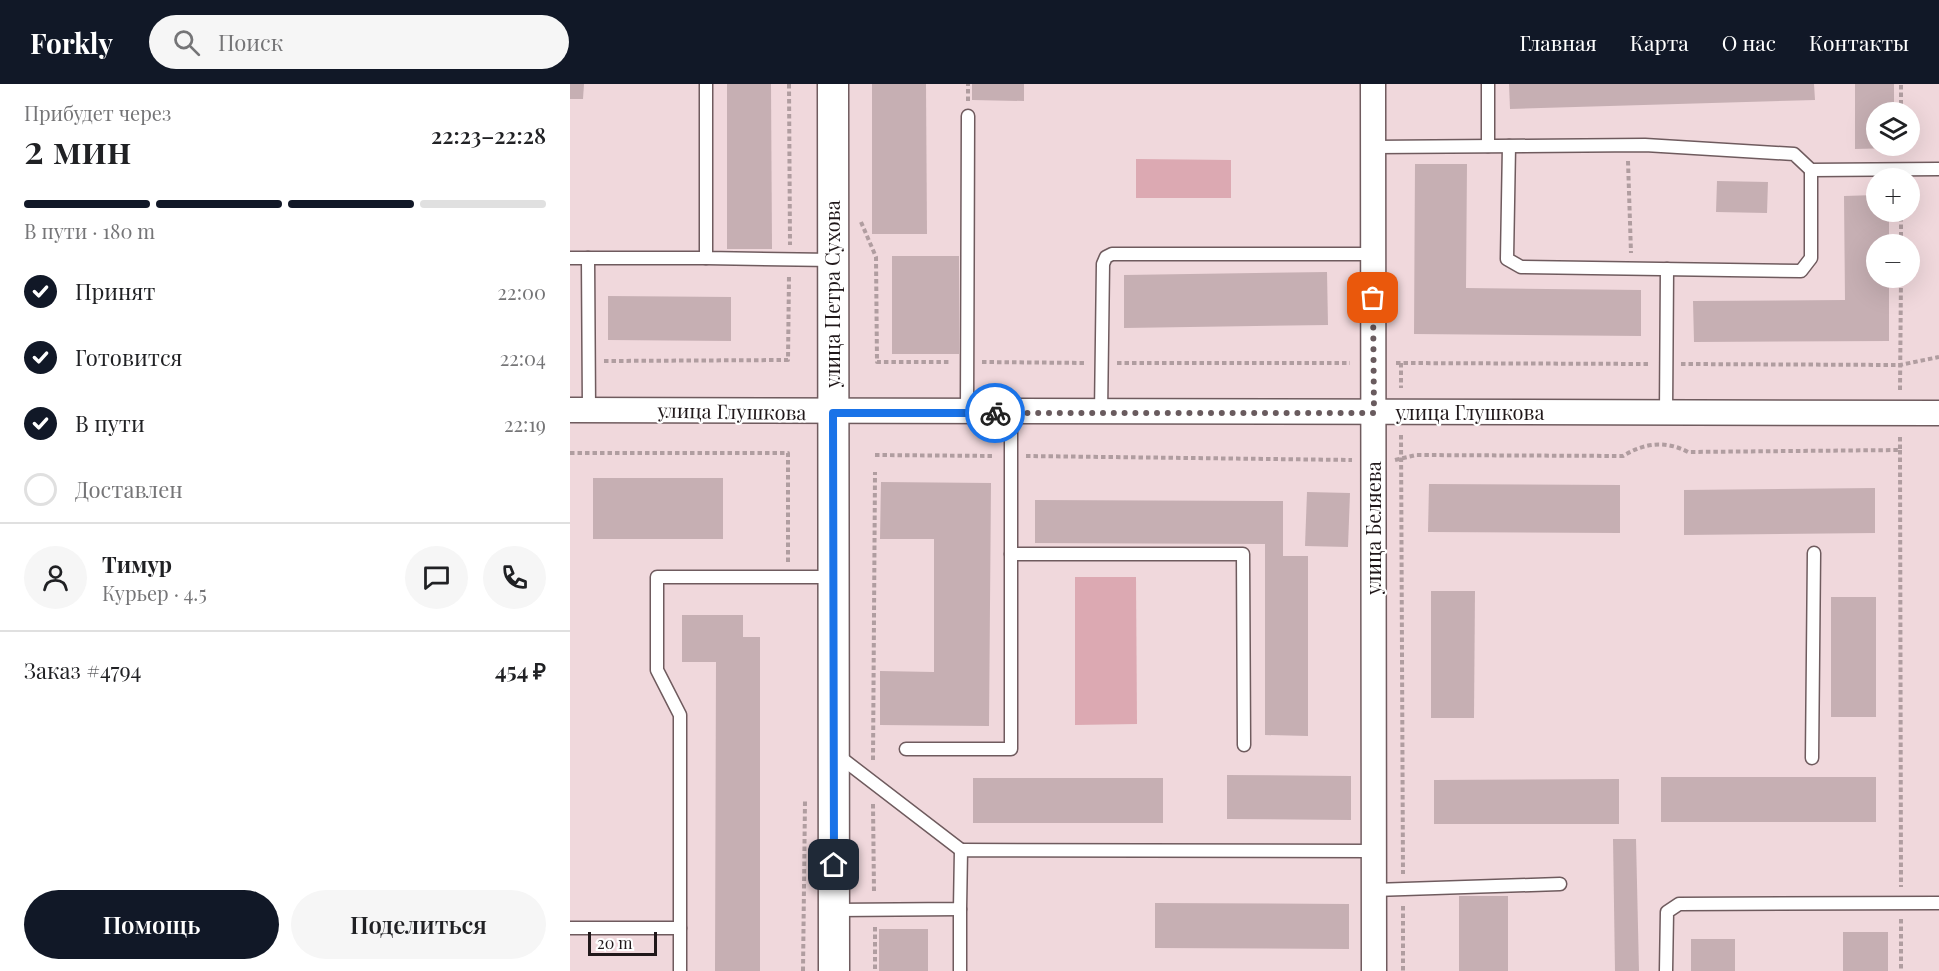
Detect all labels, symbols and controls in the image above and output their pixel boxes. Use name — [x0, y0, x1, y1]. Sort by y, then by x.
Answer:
search box — [149, 15, 569, 69]
text: Forkly — [30, 24, 113, 61]
icon: search — [170, 26, 203, 59]
text: Поиск — [218, 27, 283, 57]
text: Главная — [1519, 28, 1597, 56]
text: Карта — [1630, 28, 1689, 56]
text: О нас — [1722, 28, 1776, 56]
text: Контакты — [1809, 28, 1909, 56]
text: Прибудет через — [24, 99, 171, 126]
map controls — [1866, 102, 1920, 288]
button: layers — [1866, 102, 1920, 156]
text: 22:23–22:28 — [431, 120, 546, 150]
text: 2 мин — [24, 122, 131, 174]
button: + — [1866, 168, 1920, 222]
street label: улица Петра Сухова — [818, 200, 845, 389]
text: В пути · 180 m — [24, 217, 155, 244]
button: − — [1866, 234, 1920, 288]
pin — [1347, 272, 1398, 323]
icon: check — [24, 275, 57, 308]
text: Принят — [75, 276, 155, 306]
text: 22:00 — [498, 278, 546, 305]
icon: bag — [1356, 281, 1389, 314]
icon: check — [24, 341, 57, 374]
text: Готовится — [75, 342, 182, 372]
text: 22:04 — [500, 344, 546, 371]
courier — [965, 383, 1025, 443]
street label: улица Глушкова — [656, 396, 807, 425]
icon: bike — [979, 397, 1012, 430]
street label: улица Глушкова — [1395, 398, 1544, 425]
icon: check — [24, 407, 57, 440]
text: В пути — [75, 408, 145, 438]
text: 22:19 — [504, 410, 546, 437]
street label: улица Беляева — [1359, 461, 1386, 596]
text: Доставлен — [75, 474, 183, 504]
button: person — [24, 546, 87, 609]
button: chat — [405, 546, 468, 609]
button: phone — [483, 546, 546, 609]
text: Тимур — [102, 549, 172, 579]
text: Курьер · 4.5 — [102, 579, 207, 606]
text: Заказ #4794 — [24, 655, 141, 685]
text: 454 ₽ — [495, 655, 546, 685]
pin — [808, 839, 859, 890]
icon: home — [817, 848, 850, 881]
button: Помощь — [24, 890, 279, 959]
button: Поделиться — [291, 890, 546, 959]
scale bar — [588, 929, 657, 956]
text: 20 m — [597, 932, 632, 953]

